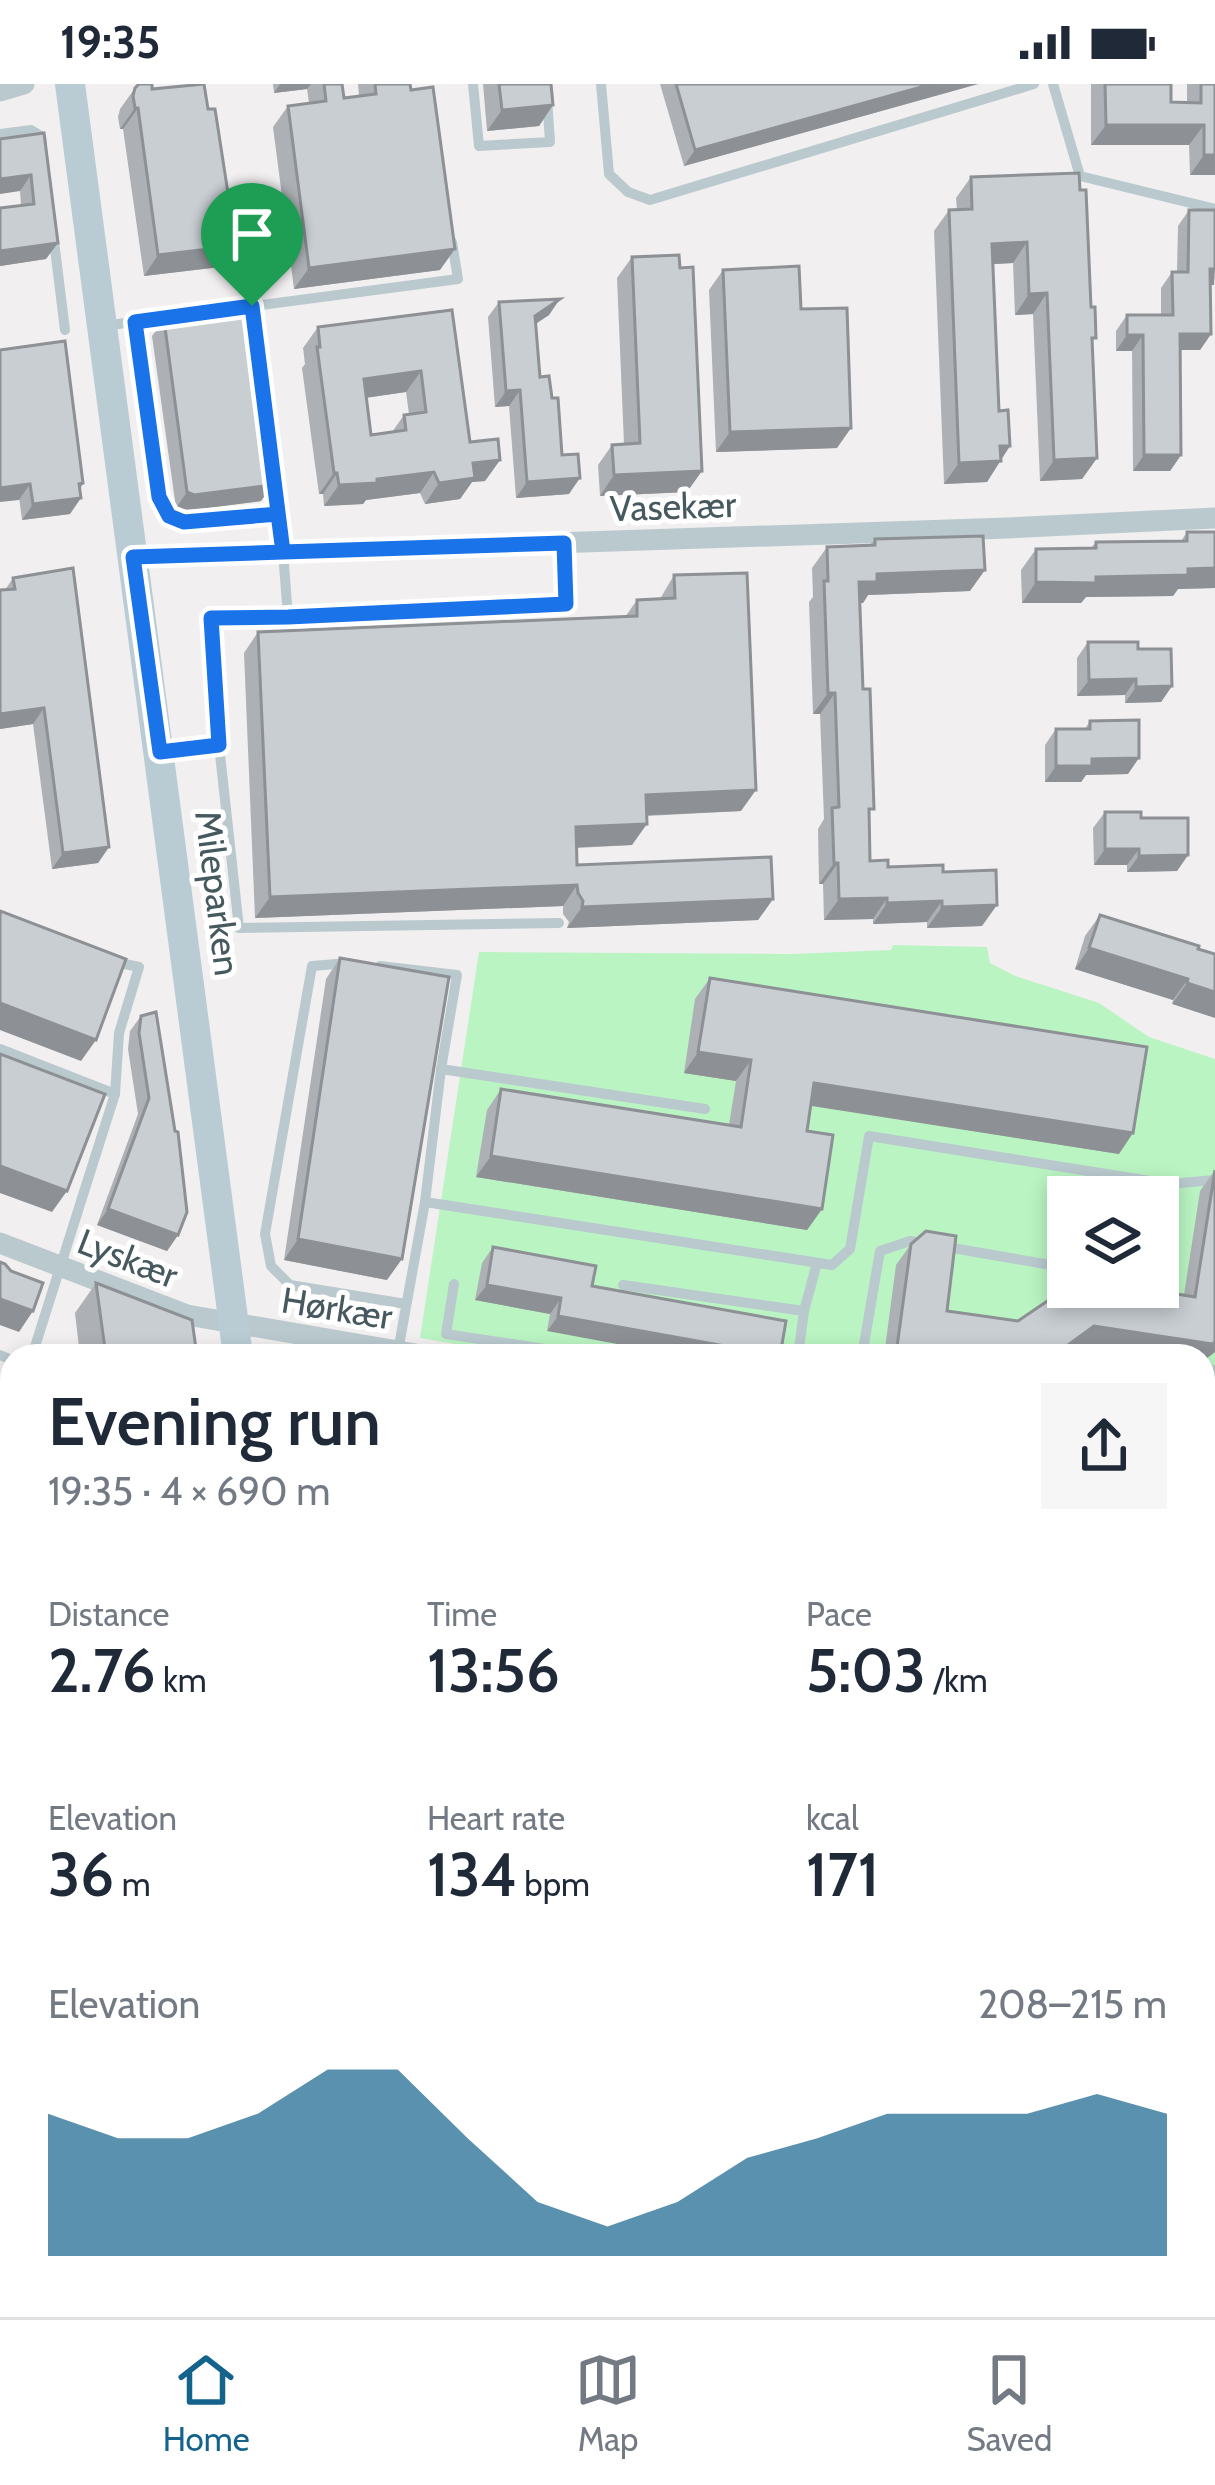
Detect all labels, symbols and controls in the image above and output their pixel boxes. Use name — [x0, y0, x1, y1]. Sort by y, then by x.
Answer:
text: 19:35 — [60, 15, 160, 69]
pin — [201, 183, 303, 306]
icon: arrive — [219, 201, 285, 267]
street label: Vasekær — [609, 482, 738, 530]
street label: Mileparken — [186, 808, 250, 978]
map controls — [1047, 1176, 1179, 1308]
button: layers — [1047, 1176, 1179, 1308]
street label: Lyskær — [72, 1219, 185, 1297]
street label: Hørkær — [278, 1278, 396, 1339]
text: Evening run — [48, 1381, 381, 1462]
button: share — [1041, 1383, 1167, 1509]
text: 19:35 · 4 × 690 m — [48, 1467, 330, 1515]
text: Distance — [48, 1594, 169, 1634]
text: Time — [427, 1594, 497, 1634]
text: Pace — [806, 1594, 872, 1634]
text: 2.76 — [48, 1634, 156, 1707]
text: 13:56 — [427, 1634, 560, 1707]
text: 5:03 — [806, 1634, 926, 1707]
text: km — [156, 1660, 207, 1700]
text: /km — [926, 1660, 988, 1700]
text: Elevation — [48, 1798, 177, 1838]
text: Heart rate — [427, 1798, 565, 1838]
text: kcal — [806, 1798, 859, 1838]
text: 36 — [48, 1838, 114, 1911]
text: 134 — [427, 1838, 517, 1911]
text: 171 — [806, 1838, 879, 1911]
text: m — [114, 1864, 151, 1904]
text: bpm — [517, 1864, 590, 1904]
text: Elevation — [48, 1980, 200, 2028]
text: 208–215 m — [978, 1980, 1167, 2028]
tab: Home — [163, 2347, 250, 2459]
tab: Map — [575, 2347, 641, 2459]
tab: Saved — [967, 2347, 1052, 2459]

